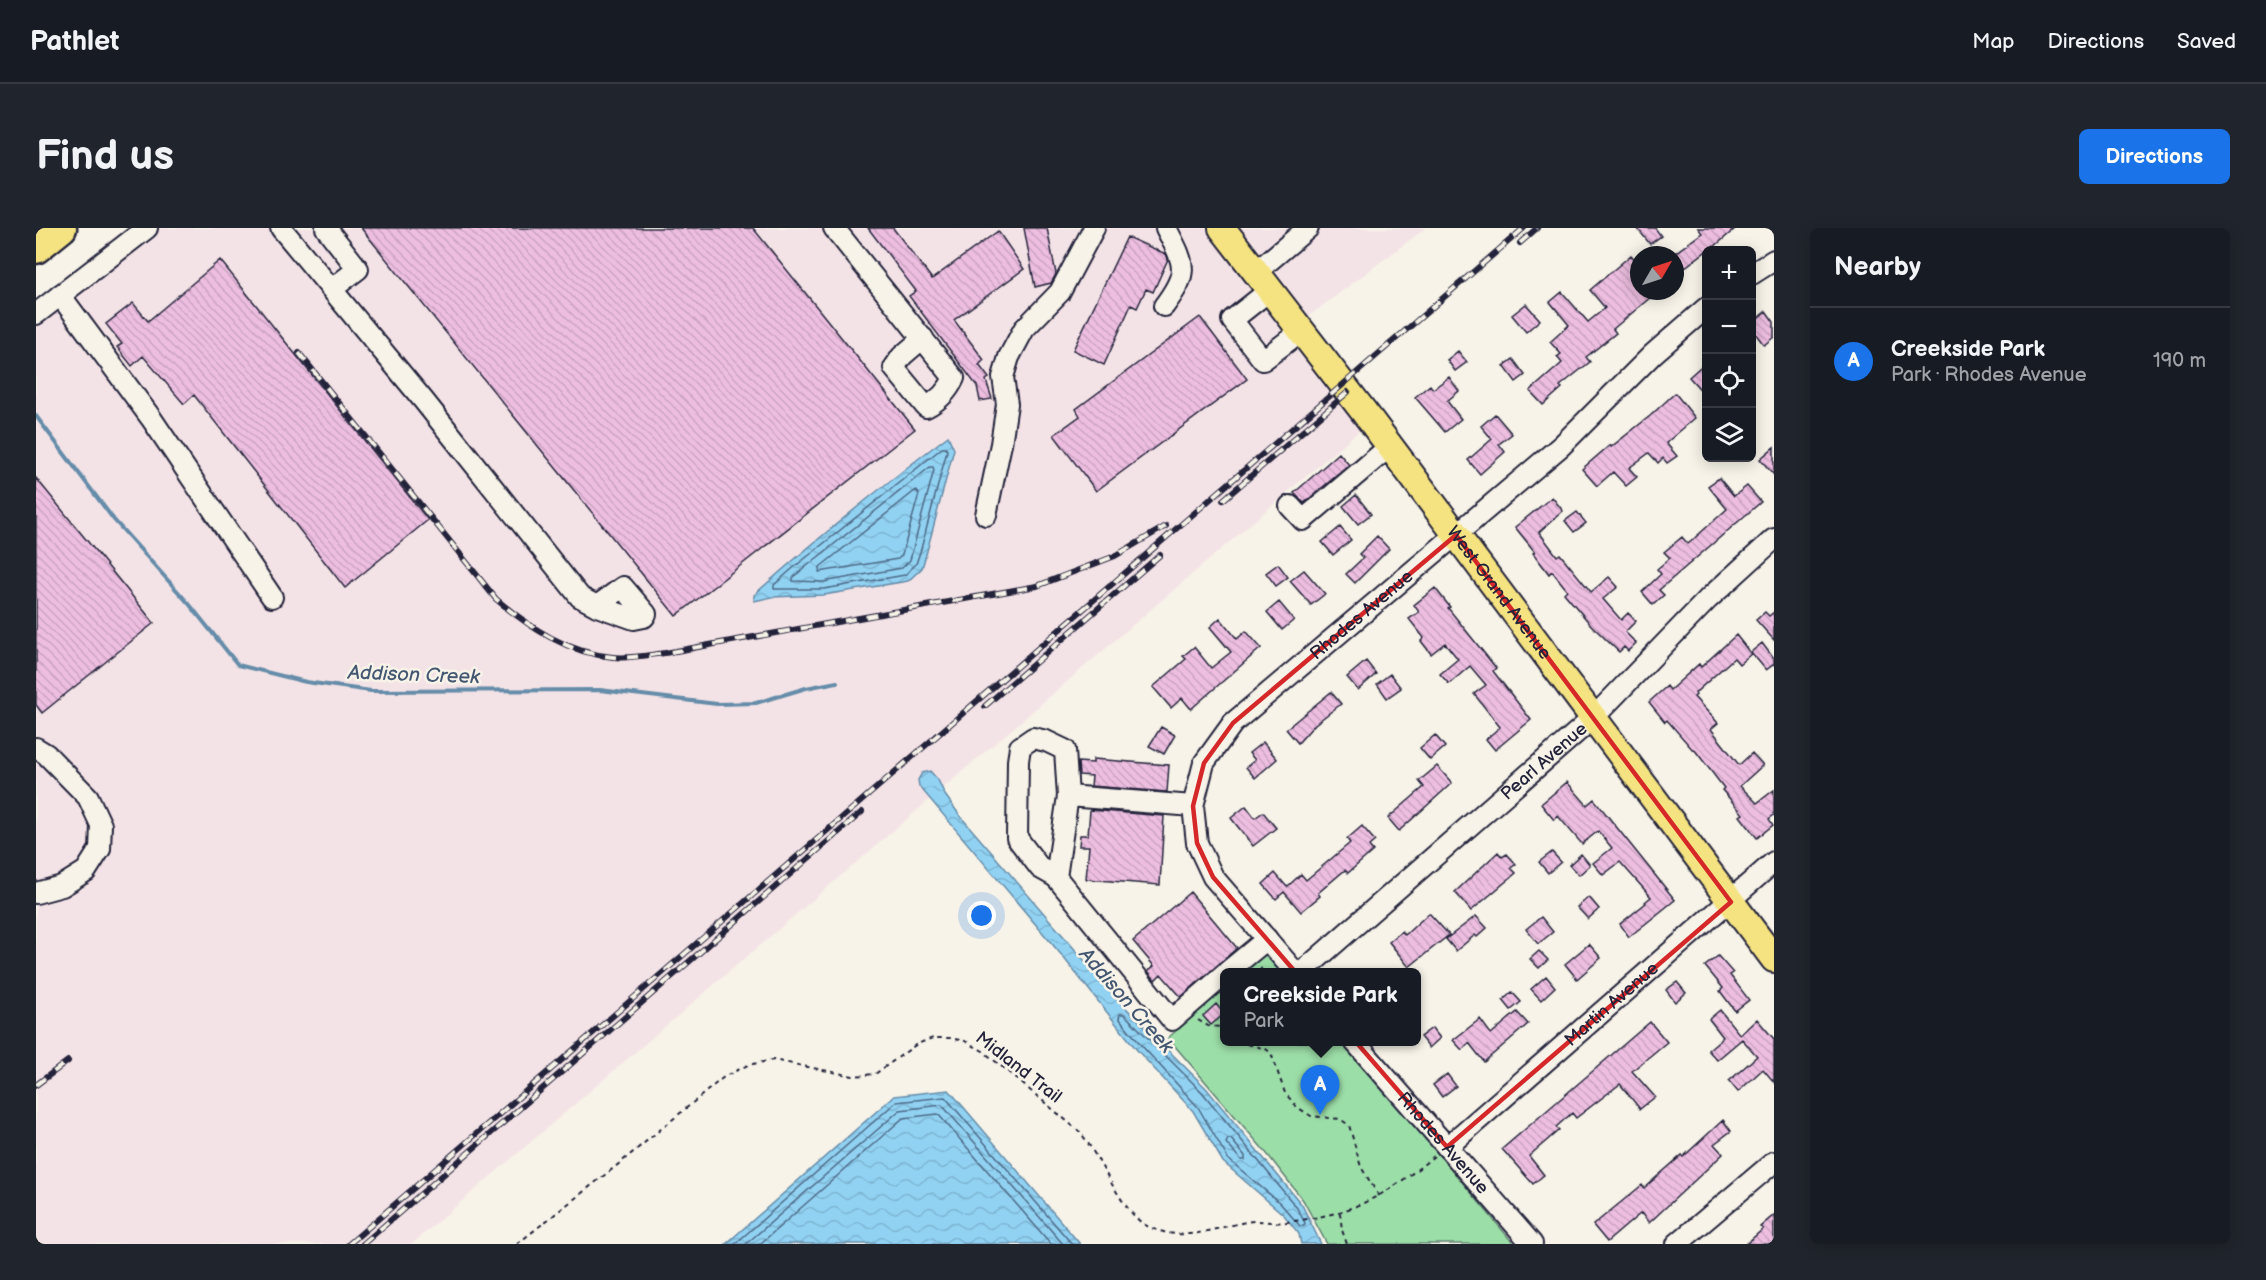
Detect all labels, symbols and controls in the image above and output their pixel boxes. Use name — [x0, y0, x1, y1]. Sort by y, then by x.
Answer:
text: Pathlet — [30, 25, 119, 58]
text: Map — [1972, 29, 2015, 54]
text: Directions — [2048, 29, 2144, 54]
text: Saved — [2177, 29, 2236, 54]
button: Directions — [2079, 129, 2230, 184]
text: Find us — [36, 131, 174, 182]
north arrow — [1630, 246, 1684, 300]
map controls — [1702, 246, 1756, 462]
button: + — [1702, 246, 1756, 300]
text: Nearby — [1834, 252, 1921, 283]
button: − — [1702, 300, 1756, 354]
text: Creekside Park — [1891, 336, 2045, 363]
text: A — [1847, 349, 1860, 373]
text: 190 m — [2153, 349, 2206, 373]
button: locate — [1702, 354, 1756, 408]
text: Park · Rhodes Avenue — [1891, 363, 2087, 387]
button: layers — [1702, 408, 1756, 462]
street label: West Grand Avenue — [1442, 522, 1556, 664]
street label: Rhodes Avenue — [1306, 565, 1418, 664]
water label: Addison Creek — [347, 661, 481, 689]
street label: Pearl Avenue — [1497, 718, 1592, 804]
your location — [967, 901, 996, 930]
water label: Addison Creek — [1073, 942, 1179, 1059]
street label: Martin Avenue — [1560, 957, 1663, 1051]
popup — [1220, 968, 1421, 1046]
text: Creekside Park — [1243, 982, 1398, 1009]
text: Park — [1243, 1009, 1284, 1033]
street label: Midland Trail — [971, 1027, 1066, 1107]
pin: A — [1300, 1066, 1340, 1115]
street label: Rhodes Avenue — [1393, 1088, 1493, 1199]

